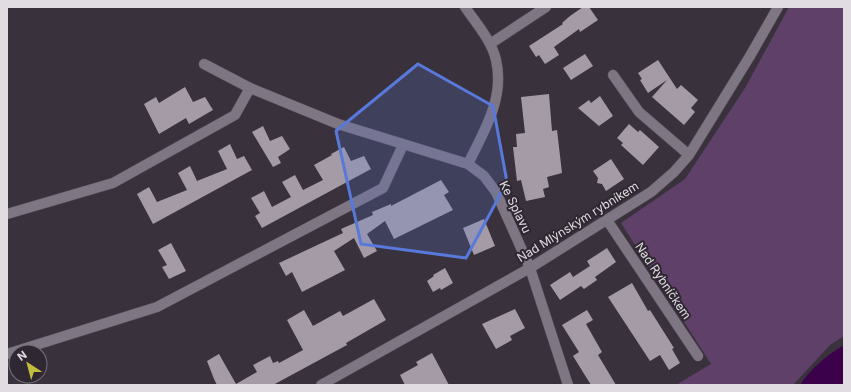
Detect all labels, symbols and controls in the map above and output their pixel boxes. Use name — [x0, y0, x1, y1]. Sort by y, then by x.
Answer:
street label: Ke Splavu — [496, 178, 535, 235]
street label: Nad Mlýnským rybníkem — [514, 178, 641, 265]
street label: Nad Rybníčkem — [632, 240, 695, 322]
north arrow — [8, 344, 48, 384]
text: N — [15, 348, 30, 364]

